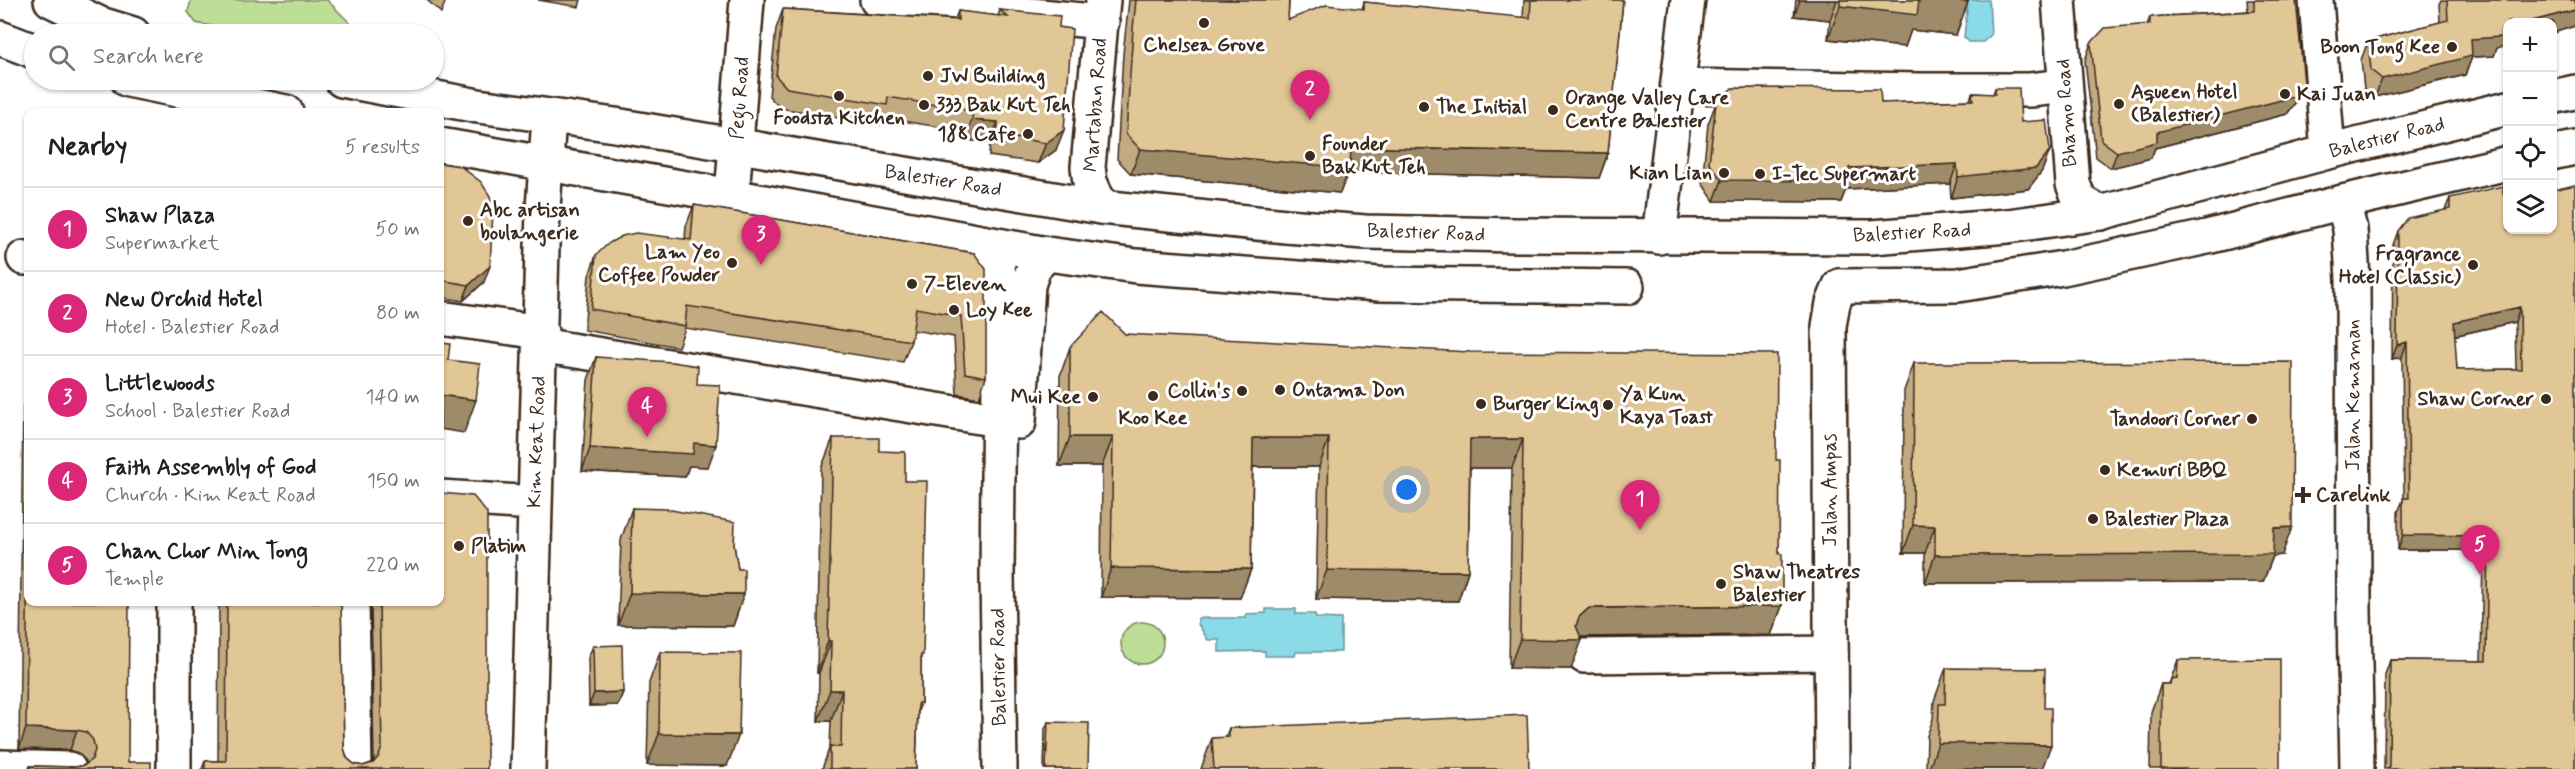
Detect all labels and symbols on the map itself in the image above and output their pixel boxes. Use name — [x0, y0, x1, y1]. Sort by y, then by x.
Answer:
marker: Chelsea Grove — [1197, 16, 1211, 30]
place label: Chelsea Grove — [1143, 32, 1265, 59]
place label: Boon Tong Kee — [2320, 34, 2440, 63]
street label: Martaban Road — [1078, 37, 1114, 173]
marker: Boon Tong Kee — [2445, 40, 2459, 54]
street label: Pegu Road — [724, 56, 758, 140]
street label: Bhamo Road — [2050, 58, 2084, 168]
place label: JW Building — [940, 63, 1045, 90]
marker: JW Building — [921, 69, 935, 83]
pin: 2 — [1290, 70, 1330, 120]
place label: Aqueen Hotel (Balestier) — [2131, 79, 2238, 129]
place label: Kai Juan — [2297, 81, 2376, 108]
place label: Orange Valley Care Centre Balestier — [1565, 85, 1729, 135]
marker: Kai Juan — [2278, 87, 2292, 101]
marker: Foodsta Kitchen — [832, 89, 846, 103]
place label: 333 Bak Kut Teh — [936, 92, 1071, 119]
place label: The Initial — [1436, 94, 1527, 121]
marker: Aqueen Hotel (Balestier) — [2112, 97, 2126, 111]
marker: 333 Bak Kut Teh — [917, 98, 931, 112]
marker: The Initial — [1417, 100, 1431, 114]
marker: Orange Valley Care Centre Balestier — [1546, 103, 1560, 117]
place label: Foodsta Kitchen — [773, 105, 905, 132]
street label: Balestier Road — [2326, 111, 2448, 165]
place label: 188 Cafe — [938, 121, 1016, 148]
marker: 188 Cafe — [1021, 127, 1035, 141]
place label: Founder Bak Kut Teh — [1322, 131, 1426, 181]
marker: Founder Bak Kut Teh — [1303, 149, 1317, 163]
street label: Balestier Road — [882, 158, 1004, 204]
place label: Kian Lian — [1629, 160, 1712, 187]
place label: I-Tec Supermart — [1772, 161, 1916, 188]
marker: Kian Lian — [1717, 166, 1731, 180]
marker: I-Tec Supermart — [1753, 167, 1767, 181]
place label: Abc artisan boulangerie — [480, 197, 580, 247]
marker: Abc artisan boulangerie — [461, 214, 475, 228]
pin: 3 — [742, 216, 780, 265]
street label: Balestier Road — [1852, 216, 1972, 250]
street label: Balestier Road — [1366, 217, 1486, 249]
place label: Lam Yeo Coffee Powder — [598, 239, 721, 289]
place label: Fragrance Hotel (Classic) — [2339, 241, 2462, 291]
marker: Lam Yeo Coffee Powder — [725, 256, 739, 270]
marker: Fragrance Hotel (Classic) — [2466, 258, 2480, 272]
place label: 7-Eleven — [924, 271, 1007, 298]
marker: 7-Eleven — [905, 277, 919, 291]
place label: Loy Kee — [966, 297, 1033, 324]
marker: Loy Kee — [947, 303, 961, 317]
street label: Jalan Kemaman — [2340, 319, 2367, 471]
street label: Kim Keat Road — [521, 376, 553, 508]
place label: Ontama Don — [1292, 377, 1405, 404]
place label: Collin's — [1167, 378, 1230, 405]
place label: Ya Kun Kaya Toast — [1620, 381, 1713, 431]
marker: Ontama Don — [1273, 383, 1287, 397]
place label: Mui Kee — [1011, 384, 1081, 411]
marker: Collin's — [1235, 384, 1249, 398]
place label: Shaw Corner — [2417, 386, 2535, 413]
pin: 4 — [628, 388, 666, 437]
marker: Koo Kee — [1146, 389, 1160, 403]
marker: Mui Kee — [1086, 390, 1100, 404]
place label: Burger King — [1493, 391, 1599, 420]
marker: Shaw Corner — [2539, 392, 2553, 406]
marker: Burger King — [1474, 397, 1488, 411]
marker: Ya Kun Kaya Toast — [1601, 398, 1615, 412]
place label: Koo Kee — [1119, 405, 1188, 432]
place label: Tandoori Corner — [2110, 406, 2241, 433]
marker: Tandoori Corner — [2245, 412, 2259, 426]
street label: Jalan Ampas — [1817, 433, 1844, 547]
place label: Kemuri BBQ — [2117, 457, 2228, 484]
marker: Kemuri BBQ — [2098, 463, 2112, 477]
your location — [1392, 475, 1421, 504]
pin: 1 — [1620, 480, 1660, 530]
place label: Carelink — [2316, 482, 2392, 509]
marker: Carelink — [2294, 486, 2312, 504]
place label: Balestier Plaza — [2105, 506, 2229, 533]
marker: Balestier Plaza — [2086, 512, 2100, 526]
pin: 5 — [2460, 526, 2500, 575]
place label: Platim — [471, 533, 526, 560]
marker: Platim — [452, 539, 466, 553]
place label: Shaw Theatres Balestier — [1733, 559, 1860, 609]
marker: Shaw Theatres Balestier — [1714, 577, 1728, 591]
street label: Balestier Road — [984, 608, 1014, 726]

